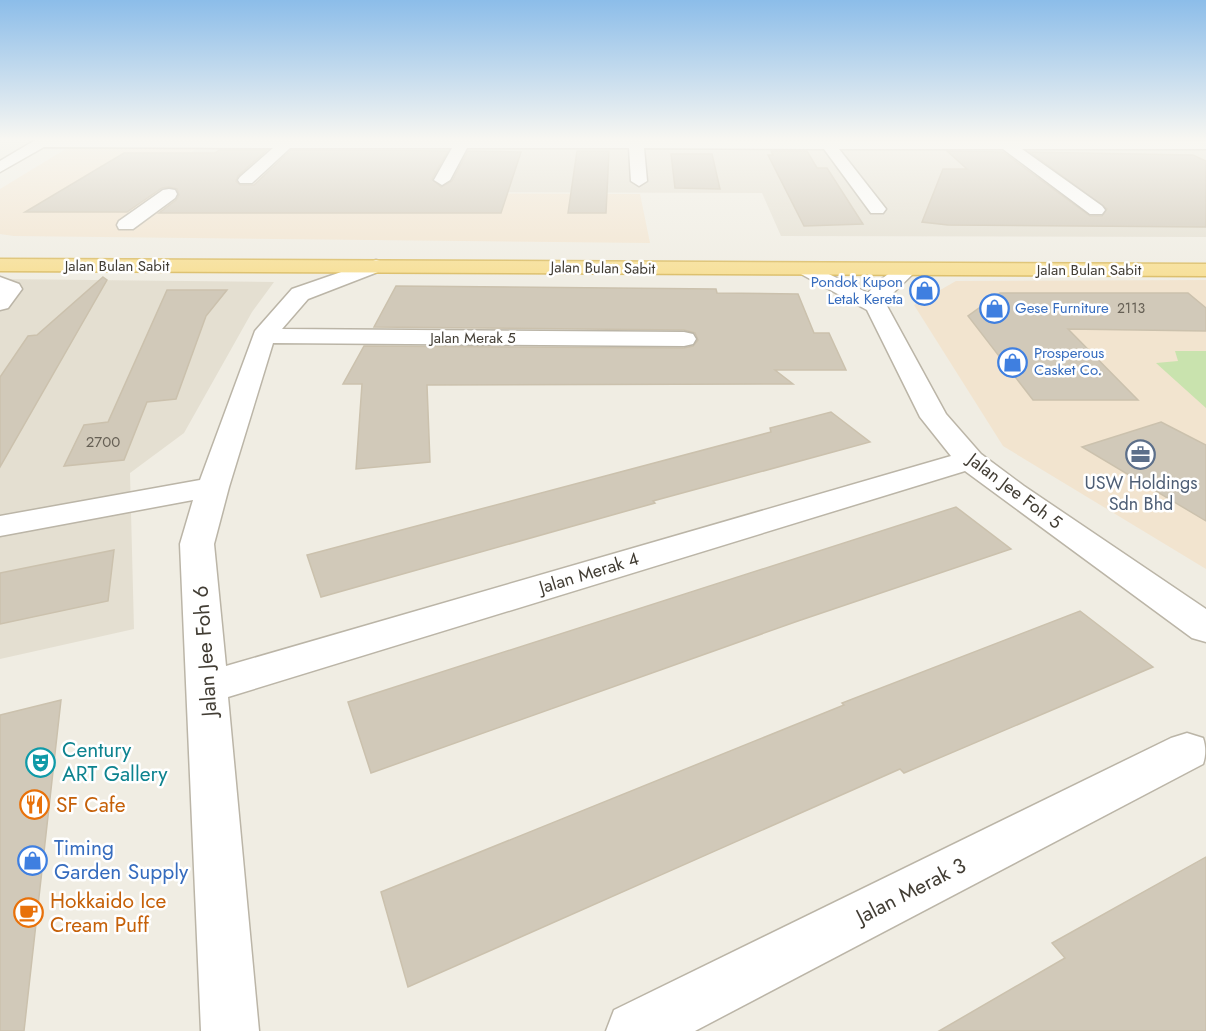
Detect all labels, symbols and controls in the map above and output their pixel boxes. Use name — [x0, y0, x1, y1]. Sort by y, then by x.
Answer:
street label: Jalan Bulan Sabit — [63, 255, 170, 277]
street label: Jalan Bulan Sabit — [548, 256, 656, 280]
street label: Jalan Bulan Sabit — [1035, 259, 1142, 281]
place label: Pondok Kupon Letak Kereta — [811, 271, 903, 310]
shop icon: Pondok Kupon Letak Kereta — [908, 275, 940, 307]
shop icon: Gese Furniture — [978, 292, 1010, 324]
place label: Gese Furniture — [1015, 297, 1109, 319]
house number: 2113 — [1117, 298, 1145, 318]
street label: Jalan Merak 5 — [428, 327, 516, 349]
place label: Prosperous Casket Co. — [1034, 342, 1104, 381]
shop icon: Prosperous Casket Co. — [997, 346, 1029, 378]
house number: 2700 — [86, 431, 120, 453]
office icon: USW Holdings Sdn Bhd — [1125, 438, 1157, 470]
street label: Jalan Jee Foh 5 — [961, 446, 1068, 535]
place label: USW Holdings Sdn Bhd — [1084, 470, 1198, 517]
street label: Jalan Merak 4 — [534, 545, 642, 601]
street label: Jalan Jee Foh 6 — [185, 585, 225, 720]
place label: Century ART Gallery — [62, 735, 168, 789]
theatre icon: Century ART Gallery — [25, 746, 57, 778]
restaurant icon: SF Cafe — [19, 789, 51, 821]
place label: SF Cafe — [56, 790, 126, 820]
place label: Timing Garden Supply — [54, 833, 189, 887]
shop icon: Timing Garden Supply — [17, 844, 49, 876]
street label: Jalan Merak 3 — [848, 850, 971, 933]
place label: Hokkaido Ice Cream Puff — [50, 886, 166, 940]
cafe icon: Hokkaido Ice Cream Puff — [13, 897, 45, 929]

